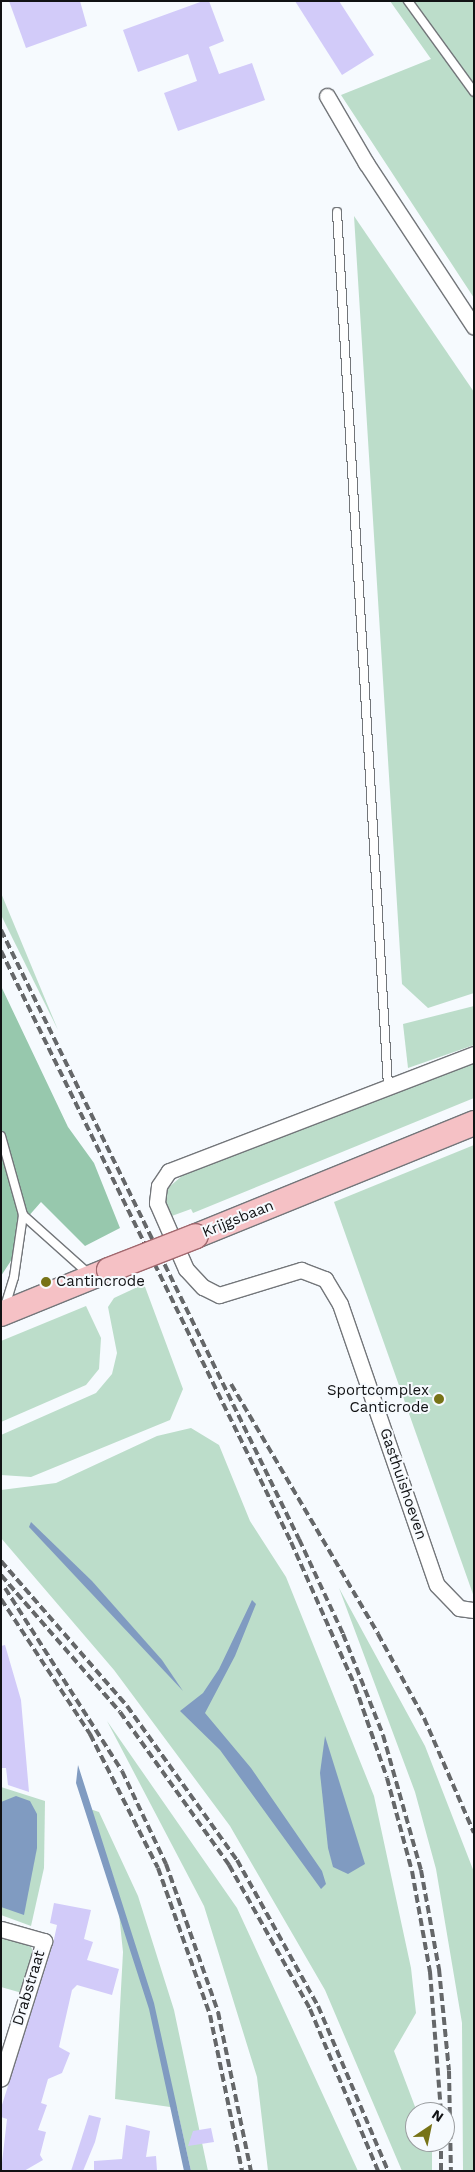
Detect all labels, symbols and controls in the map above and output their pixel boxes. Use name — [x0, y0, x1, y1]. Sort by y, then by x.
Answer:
street label: Krijgsbaan — [200, 1197, 276, 1241]
place label: Cantincrode — [56, 1273, 145, 1291]
marker: Cantincrode — [40, 1276, 52, 1288]
place label: Sportcomplex Canticrode — [327, 1381, 429, 1416]
marker: Sportcomplex Canticrode — [433, 1393, 445, 1405]
street label: Gasthuishoeven — [376, 1426, 430, 1542]
street label: Drabstraat — [9, 1948, 49, 2028]
north arrow — [405, 2102, 455, 2152]
text: N — [429, 2106, 447, 2125]

